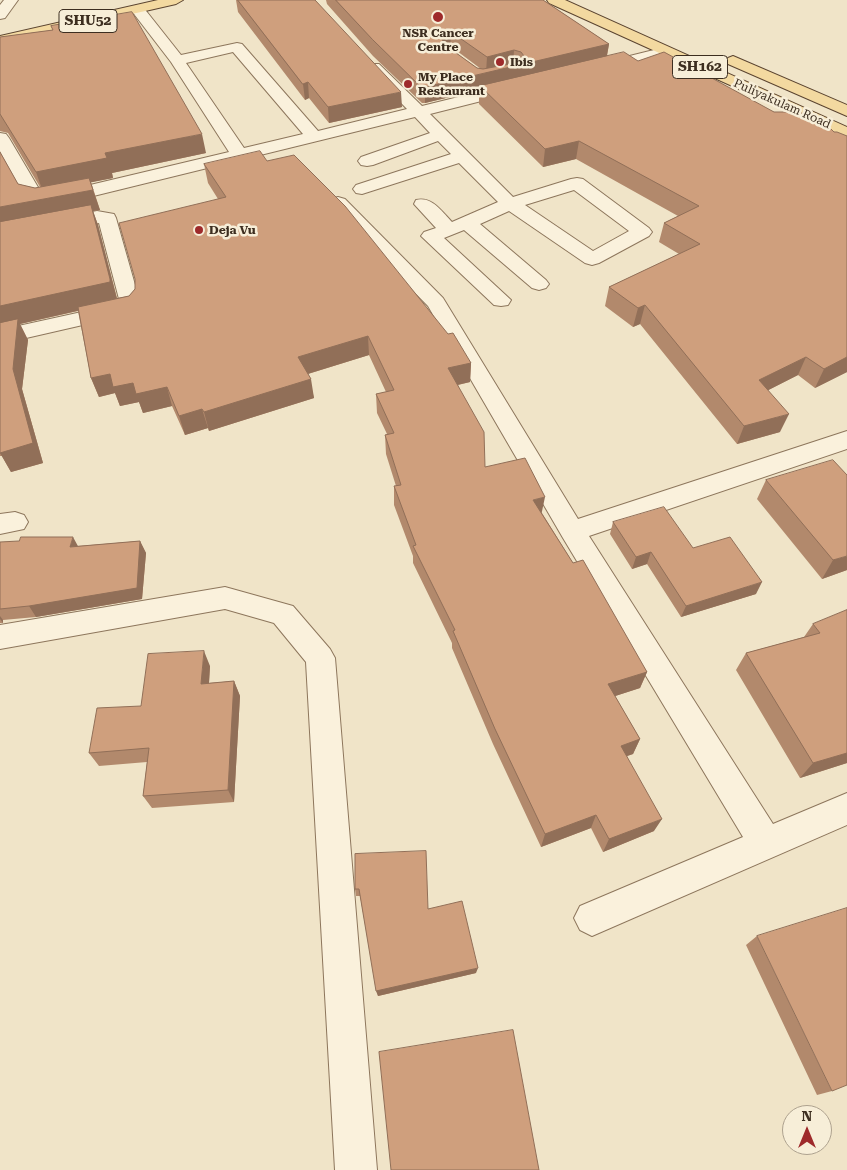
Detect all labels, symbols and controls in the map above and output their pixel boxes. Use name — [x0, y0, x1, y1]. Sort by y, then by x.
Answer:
road number: SHU52 — [59, 10, 117, 32]
marker: NSR Cancer Centre — [431, 10, 445, 24]
place label: NSR Cancer Centre — [402, 26, 474, 54]
place label: Ibis — [510, 55, 533, 69]
marker: Ibis — [494, 56, 506, 68]
road number: SH162 — [672, 56, 728, 78]
place label: My Place Restaurant — [418, 70, 485, 98]
street label: Puliyakulam Road — [731, 76, 833, 132]
marker: My Place Restaurant — [402, 78, 414, 90]
place label: Deja Vu — [209, 223, 256, 237]
marker: Deja Vu — [193, 224, 205, 236]
north arrow — [782, 1105, 832, 1155]
text: N — [802, 1108, 812, 1124]

